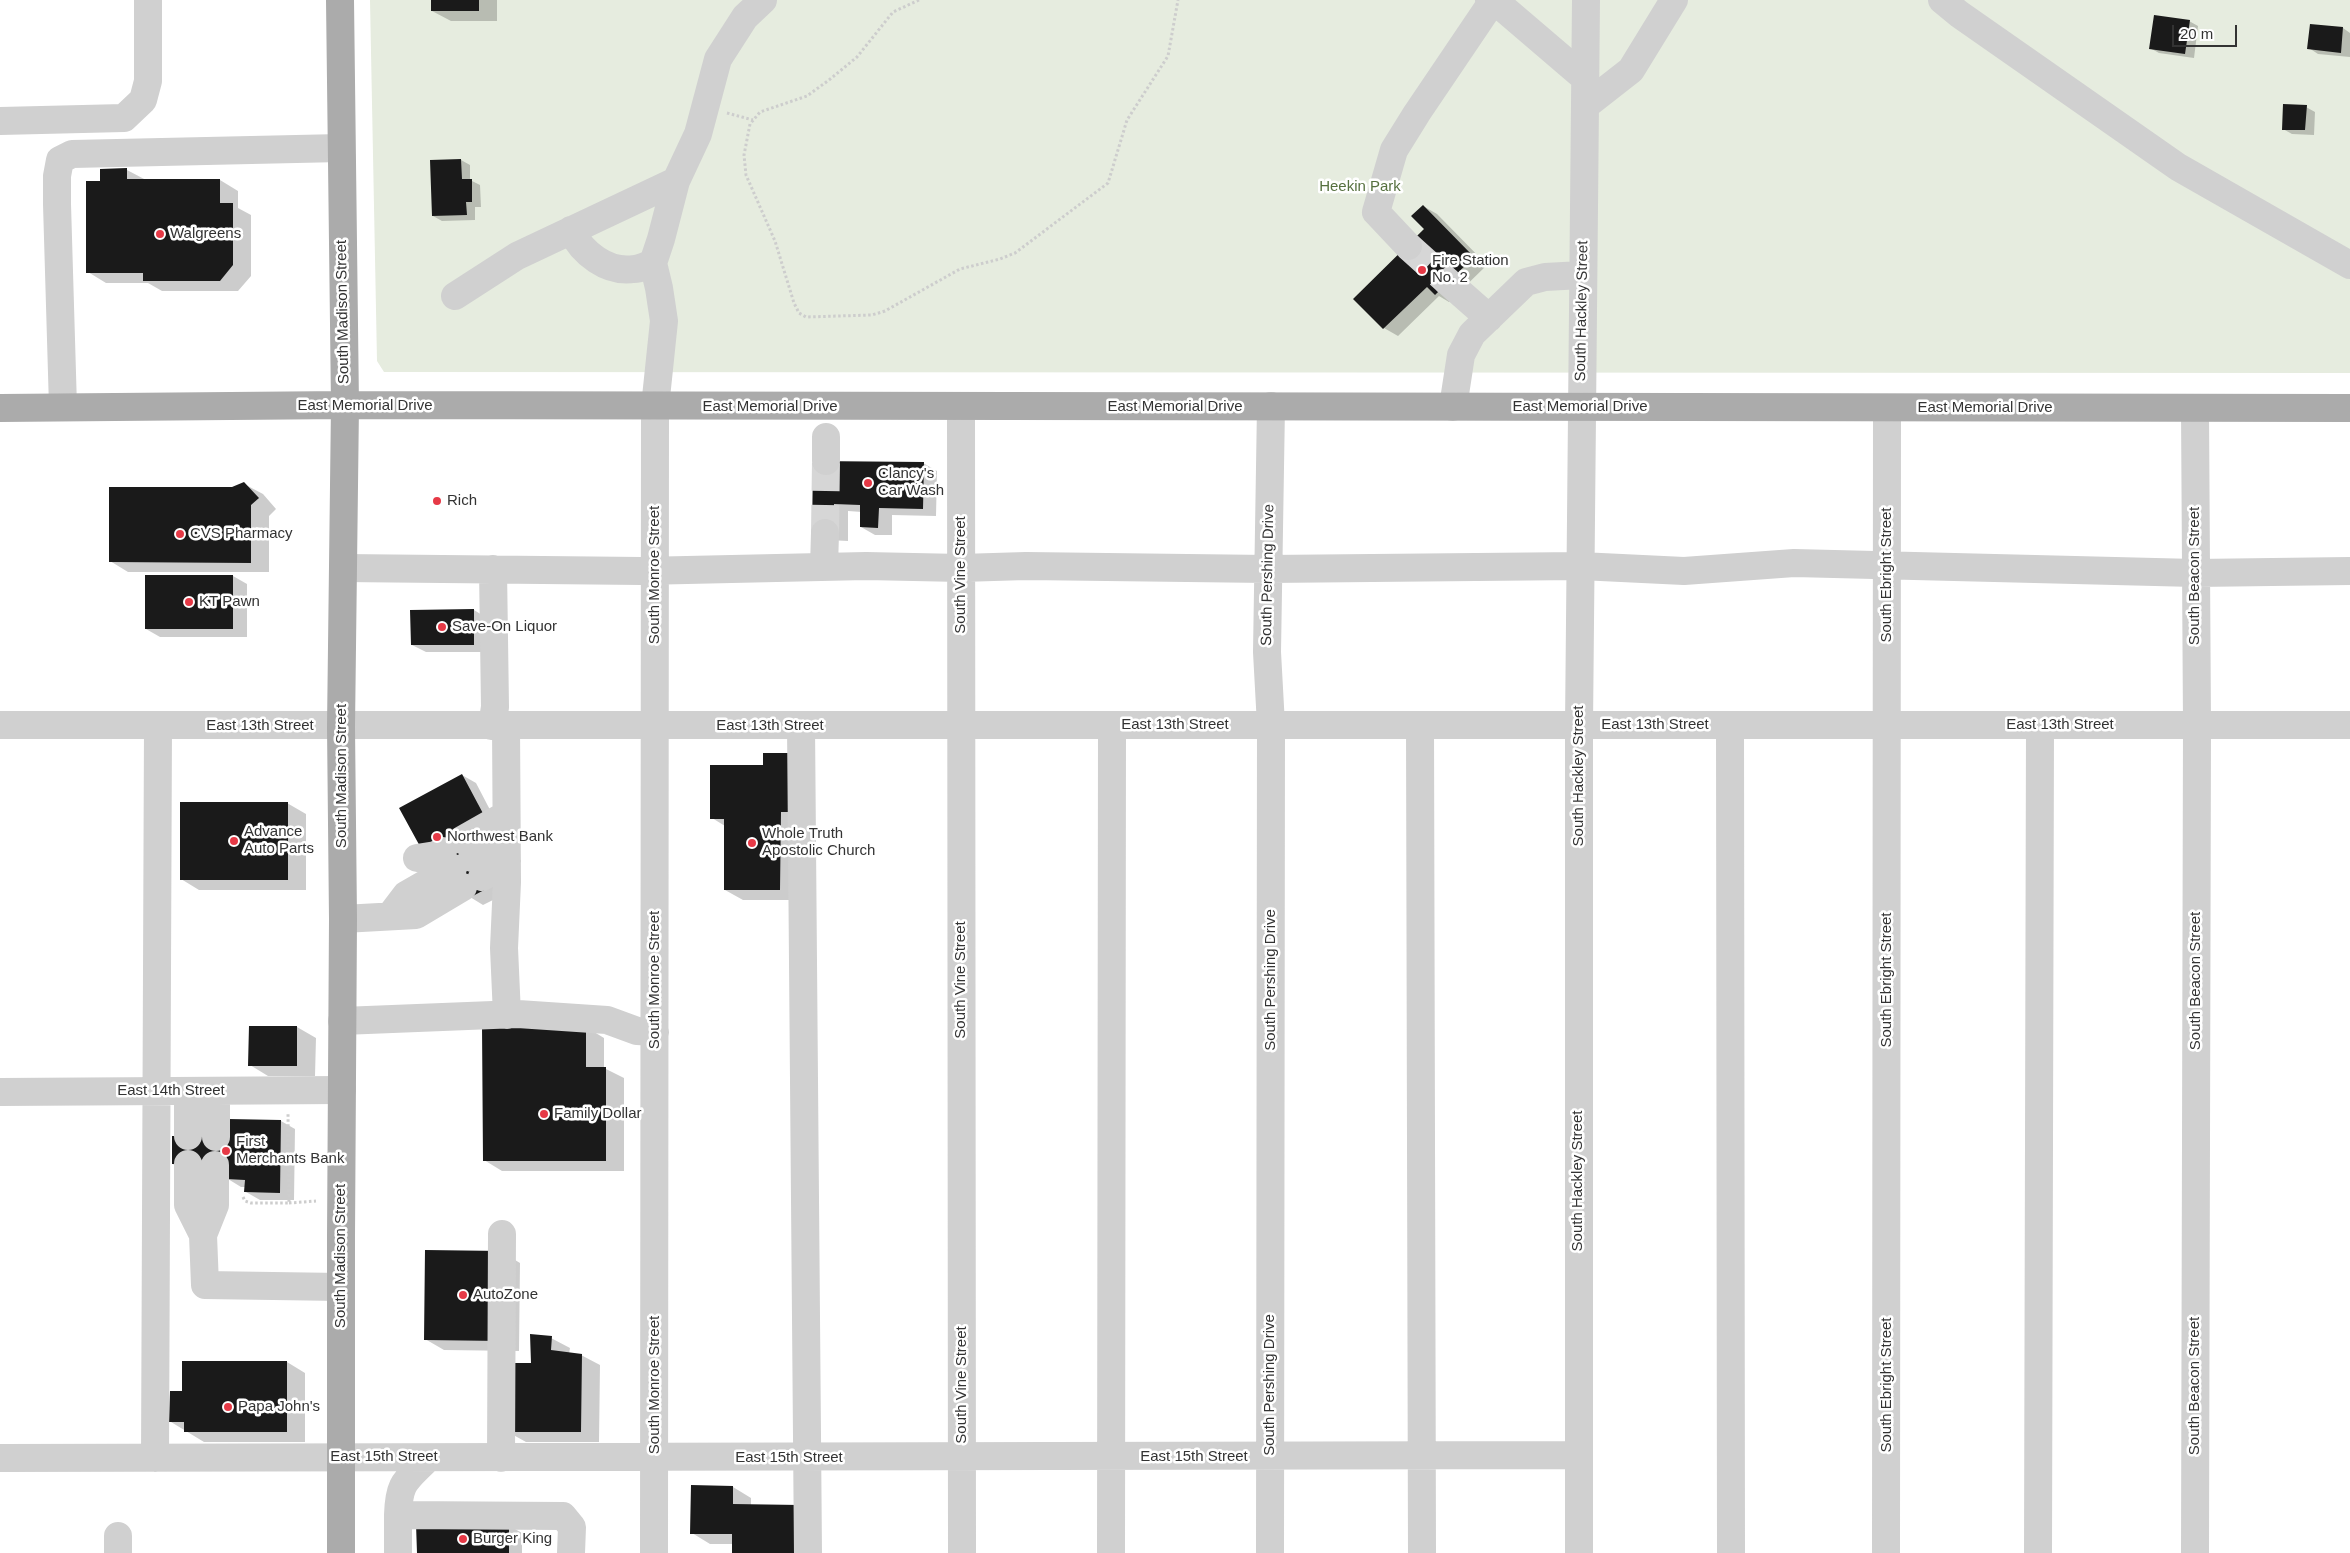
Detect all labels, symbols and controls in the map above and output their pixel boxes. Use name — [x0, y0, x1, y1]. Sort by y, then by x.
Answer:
scale bar — [2175, 15, 2240, 47]
text: 20 m — [2180, 25, 2213, 42]
park label: Heekin Park — [1319, 178, 1401, 196]
place label: Walgreens — [170, 225, 241, 243]
marker: Walgreens — [154, 228, 166, 240]
street label: South Madison Street — [333, 240, 353, 384]
street label: South Hackley Street — [1572, 240, 1592, 382]
place label: Fire Station No. 2 — [1432, 252, 1509, 287]
marker: Fire Station No. 2 — [1416, 264, 1428, 276]
street label: East Memorial Drive — [297, 397, 433, 415]
street label: East Memorial Drive — [702, 398, 838, 416]
street label: East Memorial Drive — [1107, 398, 1243, 416]
street label: East Memorial Drive — [1512, 398, 1648, 416]
street label: East Memorial Drive — [1917, 399, 2053, 417]
place label: Clancy's Car Wash — [878, 465, 944, 500]
marker: Clancy's Car Wash — [862, 477, 874, 489]
place label: Rich — [447, 492, 477, 510]
marker: Rich — [431, 495, 443, 507]
street label: South Pershing Drive — [1258, 504, 1278, 646]
street label: South Monroe Street — [646, 506, 664, 644]
street label: South Ebright Street — [1878, 507, 1896, 643]
street label: South Beacon Street — [2186, 507, 2204, 645]
street label: South Vine Street — [952, 516, 970, 634]
place label: CVS Pharmacy — [190, 525, 293, 543]
marker: CVS Pharmacy — [174, 528, 186, 540]
place label: KT Pawn — [199, 593, 260, 611]
marker: KT Pawn — [183, 596, 195, 608]
place label: Save-On Liquor — [452, 618, 557, 636]
marker: Save-On Liquor — [436, 621, 448, 633]
street label: South Madison Street — [333, 704, 351, 848]
street label: South Hackley Street — [1570, 706, 1588, 846]
street label: East 13th Street — [1121, 716, 1229, 734]
street label: East 13th Street — [1601, 716, 1709, 734]
street label: East 13th Street — [2006, 716, 2114, 734]
street label: East 13th Street — [206, 717, 314, 735]
street label: East 13th Street — [716, 717, 824, 735]
place label: Advance Auto Parts — [244, 823, 314, 858]
place label: Whole Truth Apostolic Church — [762, 825, 875, 860]
place label: Northwest Bank — [447, 828, 553, 846]
marker: Northwest Bank — [431, 831, 443, 843]
marker: Advance Auto Parts — [228, 835, 240, 847]
marker: Whole Truth Apostolic Church — [746, 837, 758, 849]
street label: South Pershing Drive — [1262, 909, 1280, 1051]
street label: South Monroe Street — [646, 911, 664, 1049]
street label: South Ebright Street — [1878, 912, 1896, 1048]
street label: South Beacon Street — [2187, 912, 2205, 1050]
street label: South Vine Street — [952, 921, 970, 1039]
street label: East 14th Street — [117, 1082, 225, 1100]
place label: Family Dollar — [554, 1105, 642, 1123]
marker: Family Dollar — [538, 1108, 550, 1120]
street label: South Hackley Street — [1569, 1111, 1587, 1251]
place label: First Merchants Bank — [236, 1133, 344, 1168]
marker: First Merchants Bank — [220, 1145, 232, 1157]
street label: South Madison Street — [332, 1184, 350, 1328]
place label: AutoZone — [473, 1286, 538, 1304]
marker: AutoZone — [457, 1289, 469, 1301]
street label: South Pershing Drive — [1261, 1314, 1279, 1456]
street label: South Monroe Street — [646, 1316, 664, 1454]
street label: South Ebright Street — [1878, 1317, 1896, 1453]
street label: South Beacon Street — [2186, 1317, 2204, 1455]
street label: South Vine Street — [953, 1326, 971, 1444]
place label: Papa John's — [238, 1398, 320, 1416]
marker: Papa John's — [222, 1401, 234, 1413]
street label: East 15th Street — [330, 1448, 438, 1466]
street label: East 15th Street — [1140, 1448, 1248, 1466]
street label: East 15th Street — [735, 1449, 843, 1467]
place label: Burger King — [473, 1530, 552, 1548]
marker: Burger King — [457, 1533, 469, 1545]

